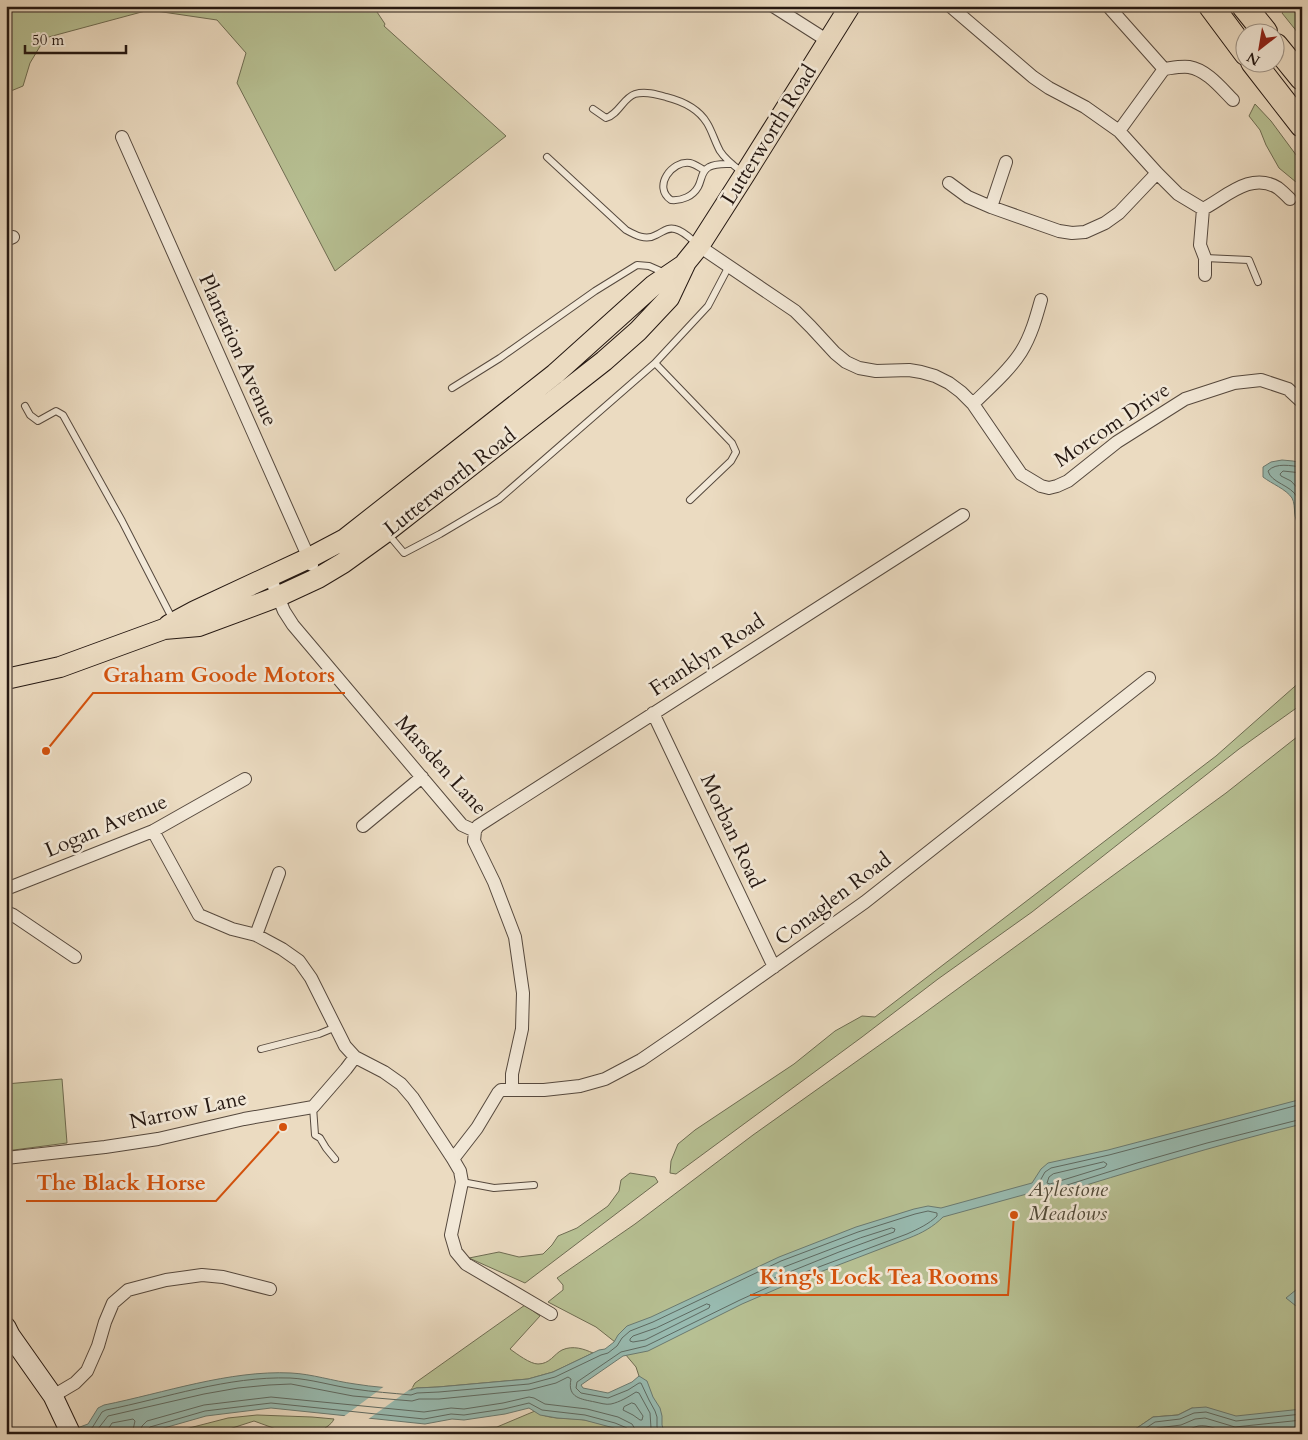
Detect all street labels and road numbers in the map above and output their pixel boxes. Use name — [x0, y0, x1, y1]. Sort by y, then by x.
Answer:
street label: Lutterworth Road — [714, 59, 824, 211]
street label: Plantation Avenue — [191, 269, 285, 431]
street label: Morcom Drive — [1048, 376, 1176, 474]
street label: Lutterworth Road — [378, 421, 522, 543]
street label: Franklyn Road — [644, 607, 770, 703]
street label: Marsden Lane — [388, 709, 494, 821]
street label: Morban Road — [693, 769, 771, 893]
street label: Logan Avenue — [40, 787, 172, 865]
street label: Conaglen Road — [769, 846, 897, 952]
street label: Narrow Lane — [127, 1083, 249, 1137]

